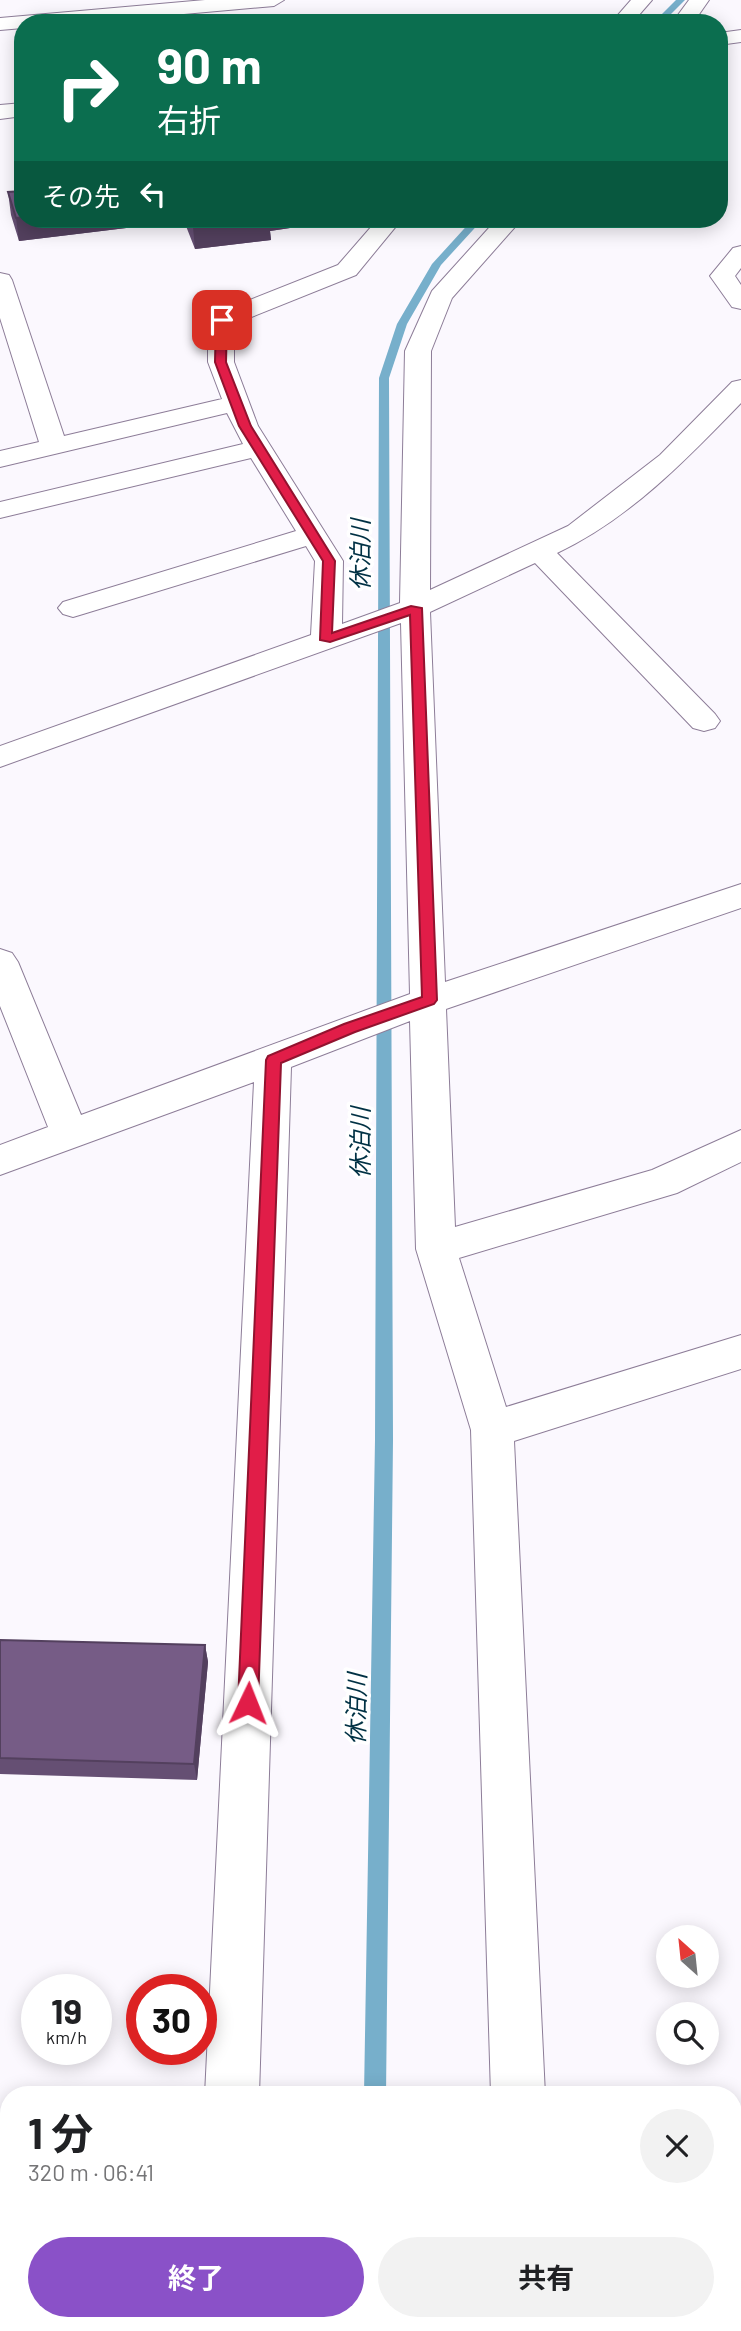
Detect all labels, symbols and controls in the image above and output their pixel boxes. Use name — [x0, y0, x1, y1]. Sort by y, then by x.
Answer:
text: 90 m — [157, 35, 262, 94]
icon: right — [42, 42, 133, 133]
text: 右折 — [157, 100, 221, 138]
icon: left — [134, 175, 172, 213]
text: その先 — [42, 180, 120, 211]
pin — [192, 290, 252, 350]
icon: arrive — [203, 301, 241, 339]
water label: 休泊川 — [345, 516, 374, 591]
water label: 休泊川 — [345, 1104, 374, 1179]
position arrow — [211, 1666, 285, 1740]
water label: 休泊川 — [340, 1670, 371, 1745]
north arrow — [656, 1925, 719, 1988]
map controls — [656, 1925, 719, 2065]
speed limit sign: 30 — [126, 1974, 217, 2065]
text: 19 — [51, 1989, 82, 2031]
button: search — [656, 2002, 719, 2065]
text: km/h — [46, 2026, 87, 2048]
text: 1 分 — [28, 2107, 93, 2157]
button: close — [640, 2109, 714, 2183]
text: 320 m · 06:41 — [28, 2158, 154, 2186]
button: 終了 — [28, 2237, 364, 2317]
button: 共有 — [378, 2237, 714, 2317]

